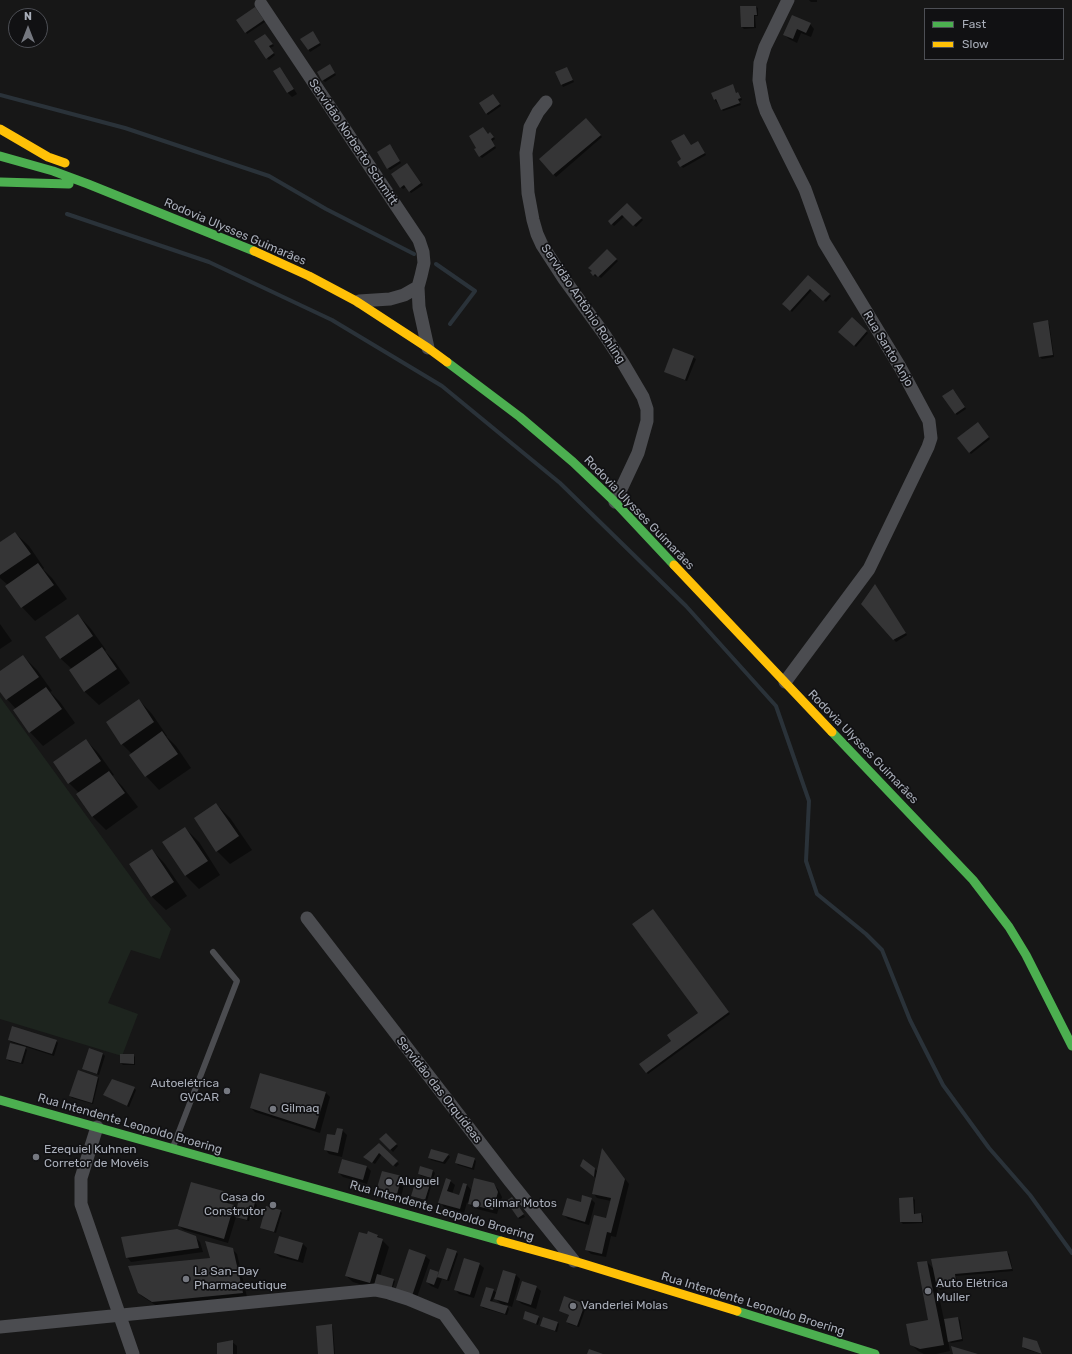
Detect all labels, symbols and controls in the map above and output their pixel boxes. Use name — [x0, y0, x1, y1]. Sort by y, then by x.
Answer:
north arrow — [8, 8, 48, 48]
legend — [924, 8, 1064, 60]
text: N — [24, 10, 32, 23]
text: Fast — [962, 17, 986, 31]
text: Slow — [962, 37, 989, 51]
street label: Servidão Norberto Schmitt — [305, 76, 401, 208]
street label: Rodovia Ulysses Guimarães — [162, 196, 308, 268]
street label: Servidão Antônio Rohling — [538, 242, 628, 366]
street label: Rua Santo Anjo — [860, 309, 916, 389]
street label: Rodovia Ulysses Guimarães — [581, 453, 697, 573]
street label: Rodovia Ulysses Guimarães — [805, 687, 921, 807]
street label: Servidão das Orquídeas — [393, 1034, 485, 1146]
place label: Autoelétrica GVCAR — [151, 1077, 219, 1105]
marker: Autoelétrica GVCAR — [222, 1086, 232, 1096]
street label: Rua Intendente Leopoldo Broering — [36, 1091, 224, 1157]
place label: Gilmaq — [281, 1102, 319, 1116]
marker: Gilmaq — [268, 1104, 278, 1114]
place label: Ezequiel Kuhnen Corretor de Movéis — [44, 1143, 149, 1171]
marker: Ezequiel Kuhnen Corretor de Movéis — [31, 1152, 41, 1162]
place label: Aluguel — [397, 1175, 439, 1189]
marker: Aluguel — [384, 1177, 394, 1187]
street label: Rua Intendente Leopoldo Broering — [348, 1178, 536, 1244]
place label: Casa do Construtor — [204, 1191, 265, 1219]
place label: Gilmar Motos — [484, 1197, 557, 1211]
marker: Gilmar Motos — [471, 1199, 481, 1209]
marker: Casa do Construtor — [268, 1200, 278, 1210]
place label: La San-Day Pharmaceutique — [194, 1265, 287, 1293]
street label: Rua Intendente Leopoldo Broering — [659, 1269, 847, 1339]
marker: La San-Day Pharmaceutique — [181, 1274, 191, 1284]
place label: Auto Elétrica Muller — [936, 1277, 1008, 1305]
marker: Auto Elétrica Muller — [923, 1286, 933, 1296]
place label: Vanderlei Molas — [581, 1299, 668, 1313]
marker: Vanderlei Molas — [568, 1301, 578, 1311]

